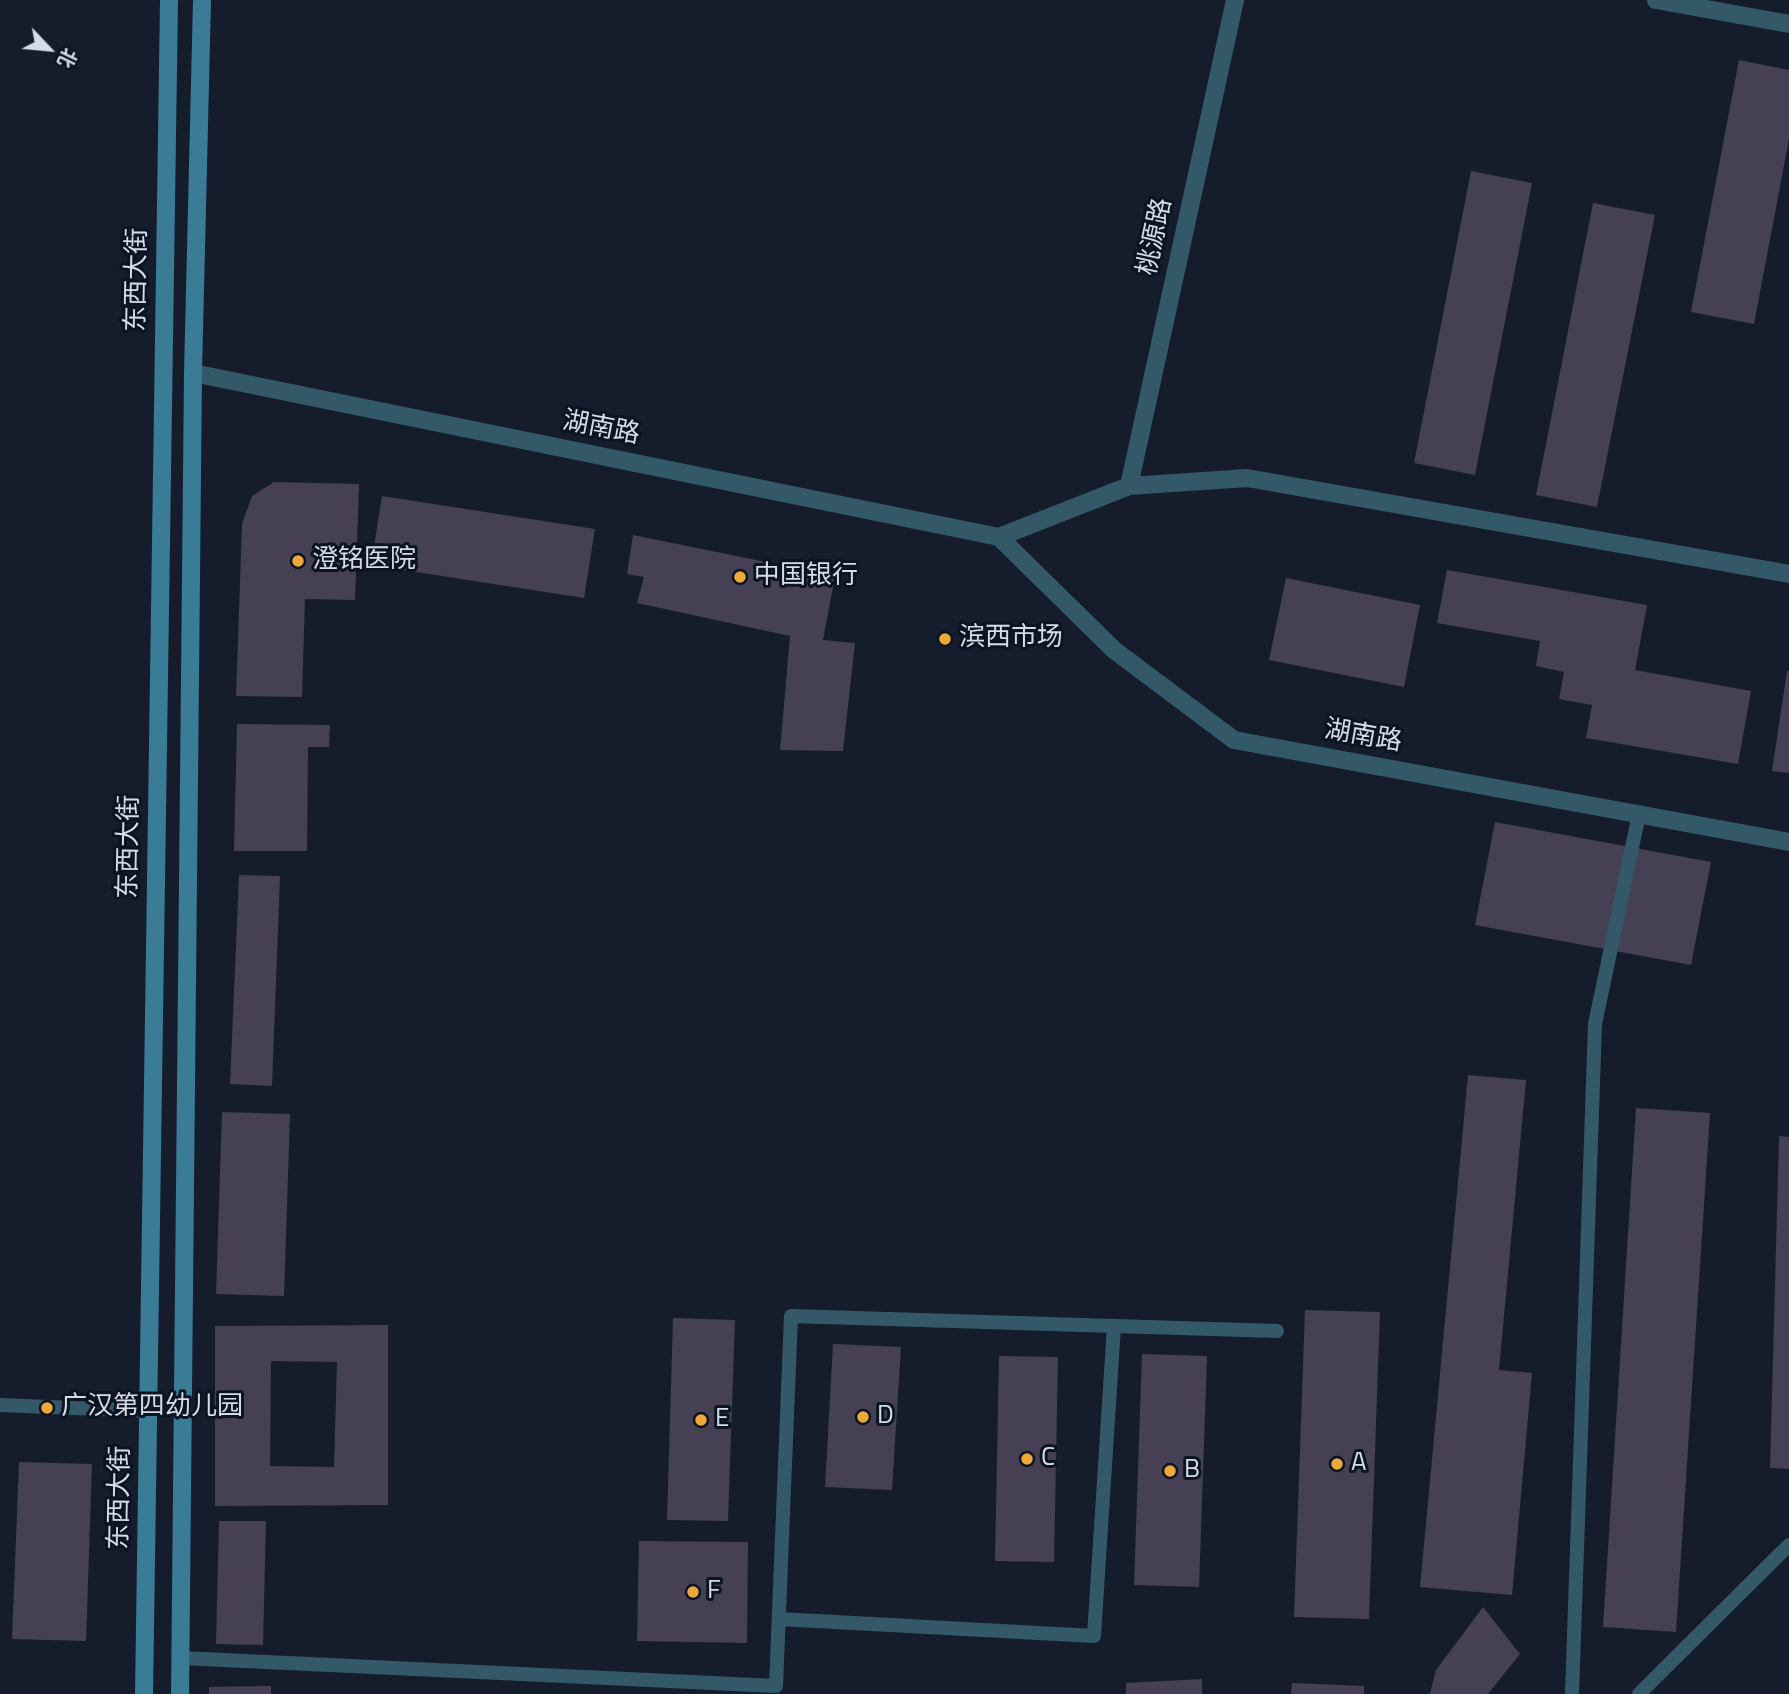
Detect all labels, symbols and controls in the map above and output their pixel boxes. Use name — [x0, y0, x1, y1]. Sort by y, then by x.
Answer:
north arrow — [14, 14, 84, 84]
text: 北 — [51, 44, 86, 73]
street label: 桃源路 — [1133, 196, 1179, 278]
street label: 东西大街 — [121, 228, 155, 332]
street label: 湖南路 — [560, 406, 642, 452]
place label: 澄铭医院 — [312, 545, 416, 577]
marker: 澄铭医院 — [290, 553, 306, 569]
place label: 中国银行 — [754, 561, 858, 593]
marker: 中国银行 — [732, 569, 748, 585]
place label: 滨西市场 — [959, 623, 1063, 655]
marker: 滨西市场 — [937, 631, 953, 647]
street label: 湖南路 — [1322, 715, 1404, 759]
street label: 东西大街 — [113, 795, 147, 899]
place label: 广汉第四幼儿园 — [61, 1392, 243, 1424]
marker: 广汉第四幼儿园 — [39, 1400, 55, 1416]
place label: D — [877, 1401, 894, 1433]
place label: E — [715, 1404, 729, 1436]
marker: D — [855, 1409, 871, 1425]
marker: E — [693, 1412, 709, 1428]
place label: C — [1041, 1443, 1055, 1475]
street label: 东西大街 — [104, 1446, 138, 1550]
place label: A — [1351, 1448, 1366, 1480]
marker: C — [1019, 1451, 1035, 1467]
place label: B — [1184, 1455, 1200, 1487]
marker: A — [1329, 1456, 1345, 1472]
marker: B — [1162, 1463, 1178, 1479]
place label: F — [707, 1576, 721, 1608]
marker: F — [685, 1584, 701, 1600]

